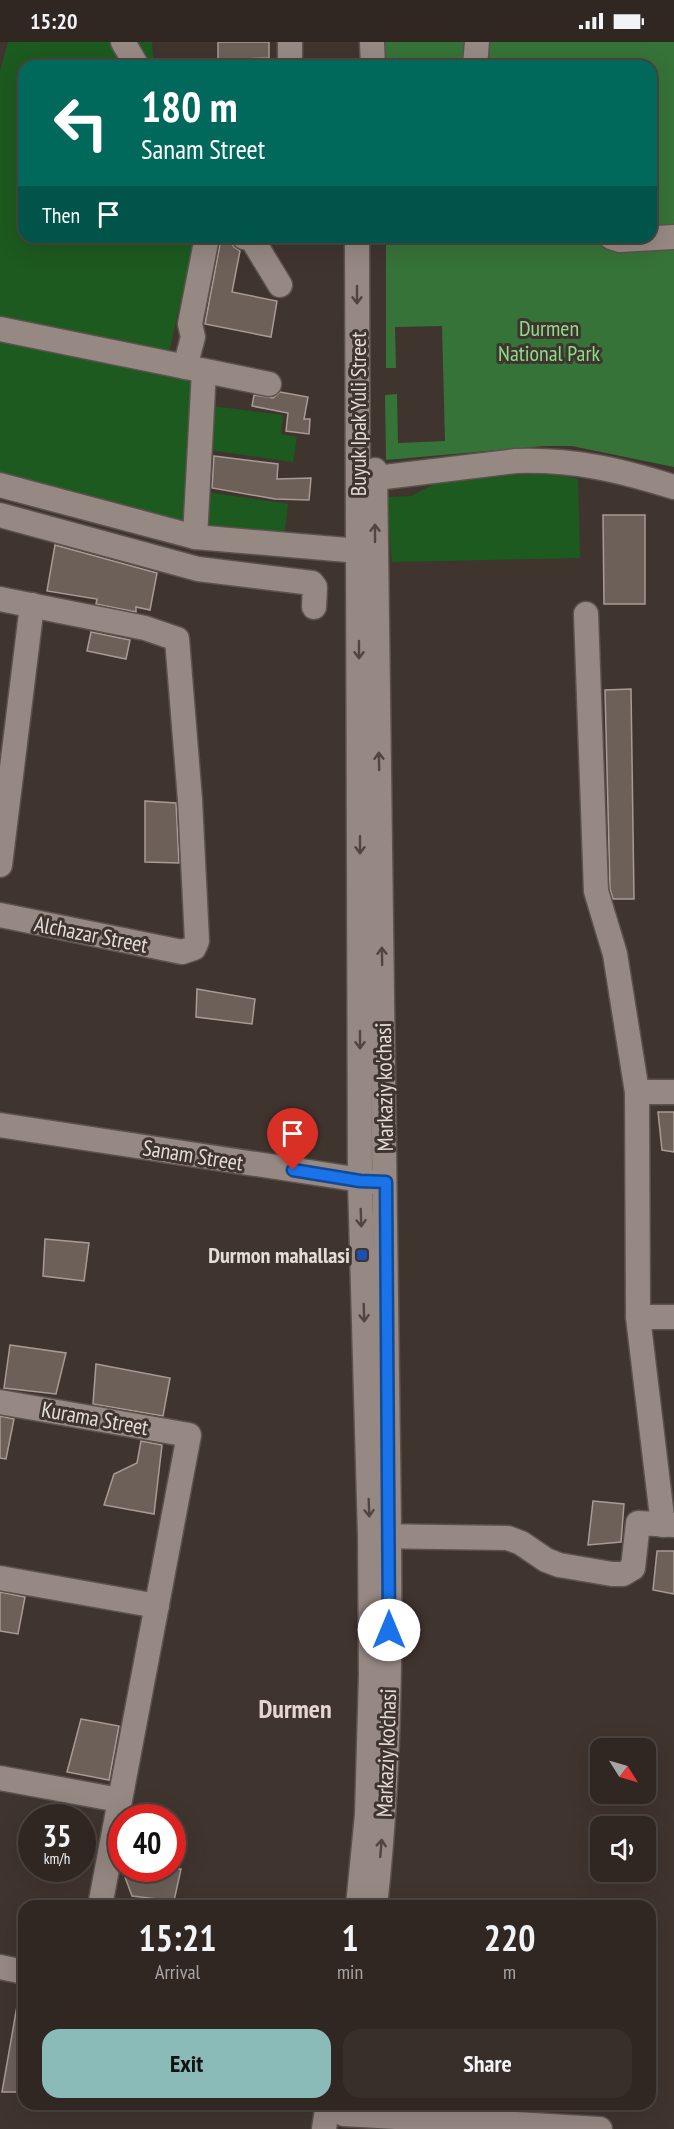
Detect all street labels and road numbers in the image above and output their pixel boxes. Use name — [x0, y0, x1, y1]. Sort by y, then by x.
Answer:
street label: Buyuk Ipak Yuli Street — [344, 332, 372, 496]
street label: Alchazar Street — [32, 909, 150, 959]
street label: Markaziy ko'chasi — [369, 1022, 399, 1152]
street label: Sanam Street — [141, 1133, 245, 1177]
street label: Kurama Street — [39, 1395, 151, 1441]
street label: Markaziy ko'chasi — [370, 1688, 402, 1818]

